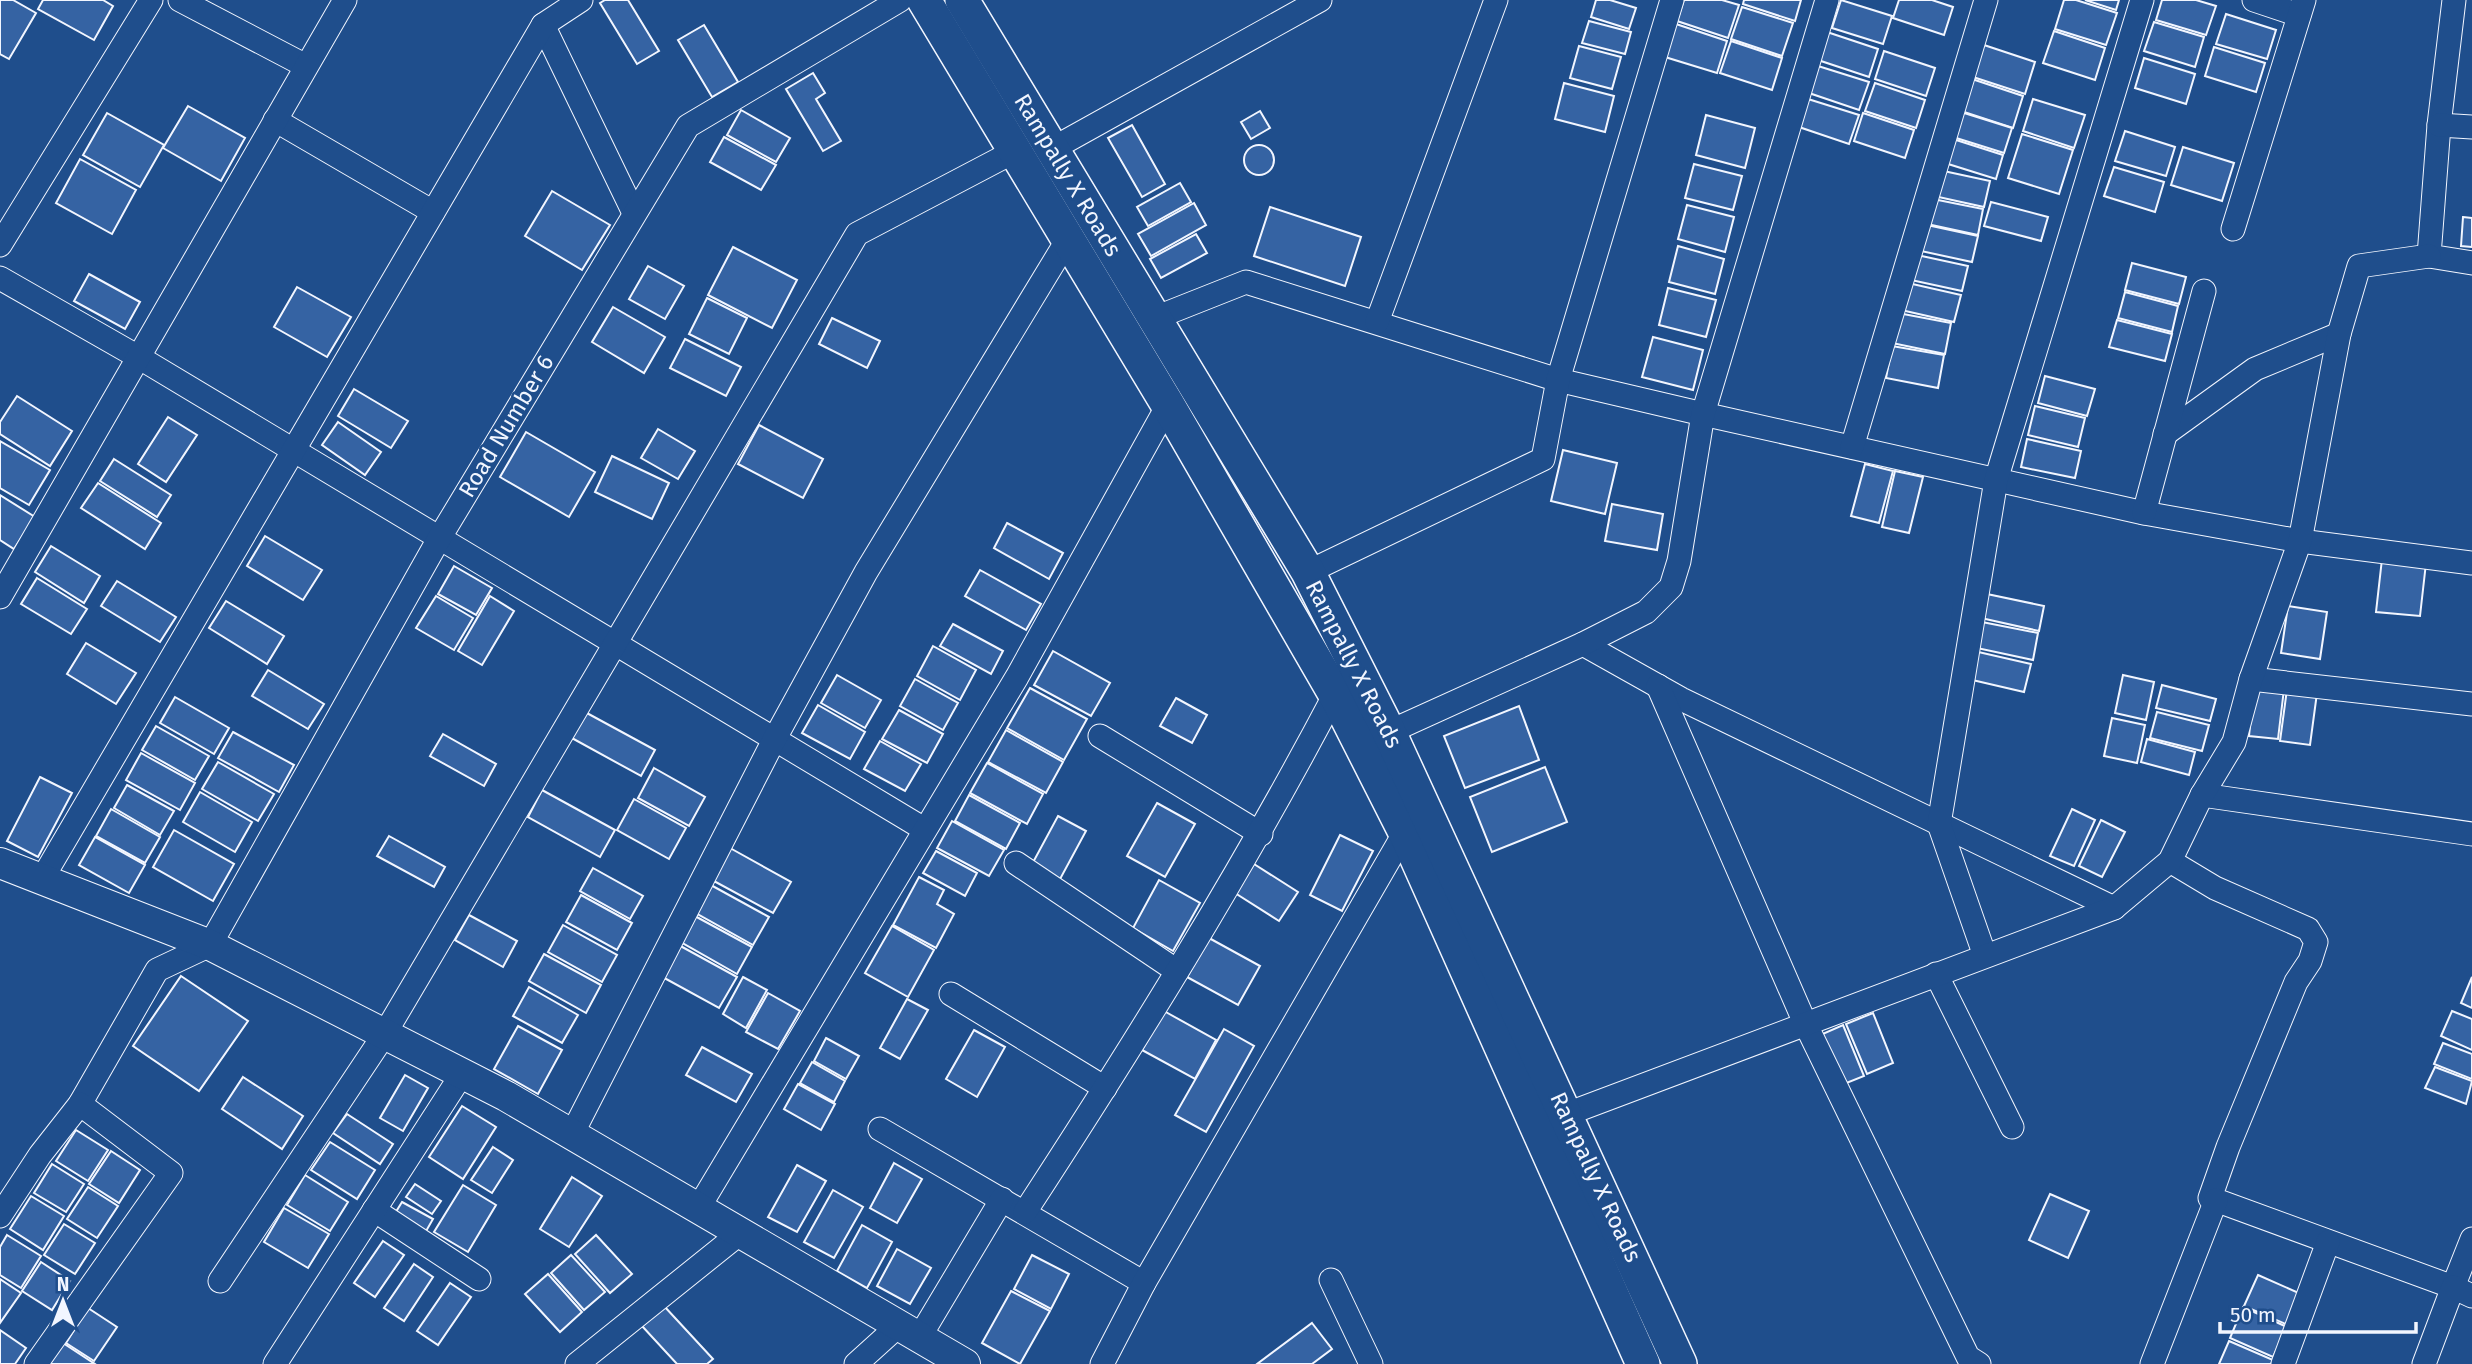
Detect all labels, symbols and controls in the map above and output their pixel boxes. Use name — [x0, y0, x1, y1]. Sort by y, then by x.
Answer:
street label: Rampally X Roads — [1008, 89, 1128, 261]
street label: Road Number 6 — [452, 350, 560, 502]
street label: Rampally X Roads — [1300, 575, 1408, 753]
street label: Rampally X Roads — [1544, 1087, 1648, 1267]
north arrow — [28, 1266, 98, 1336]
text: N — [57, 1273, 69, 1296]
scale bar — [2220, 1290, 2416, 1334]
text: 50 m — [2230, 1302, 2276, 1328]

